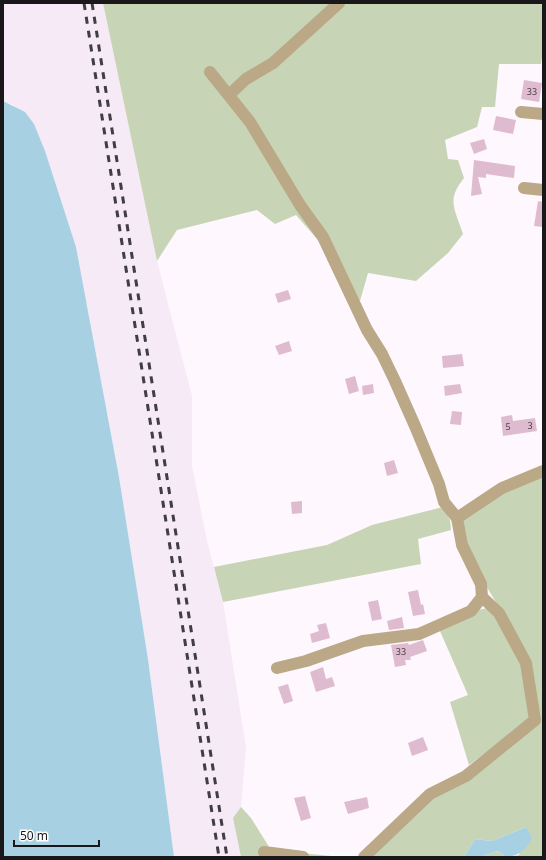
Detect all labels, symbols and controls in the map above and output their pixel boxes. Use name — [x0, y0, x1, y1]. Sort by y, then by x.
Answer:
house number: 33 — [527, 85, 537, 98]
house number: 3 — [527, 419, 533, 432]
house number: 5 — [505, 420, 511, 433]
house number: 33 — [396, 645, 406, 658]
scale bar — [14, 822, 99, 848]
text: 50 m — [20, 827, 48, 844]

